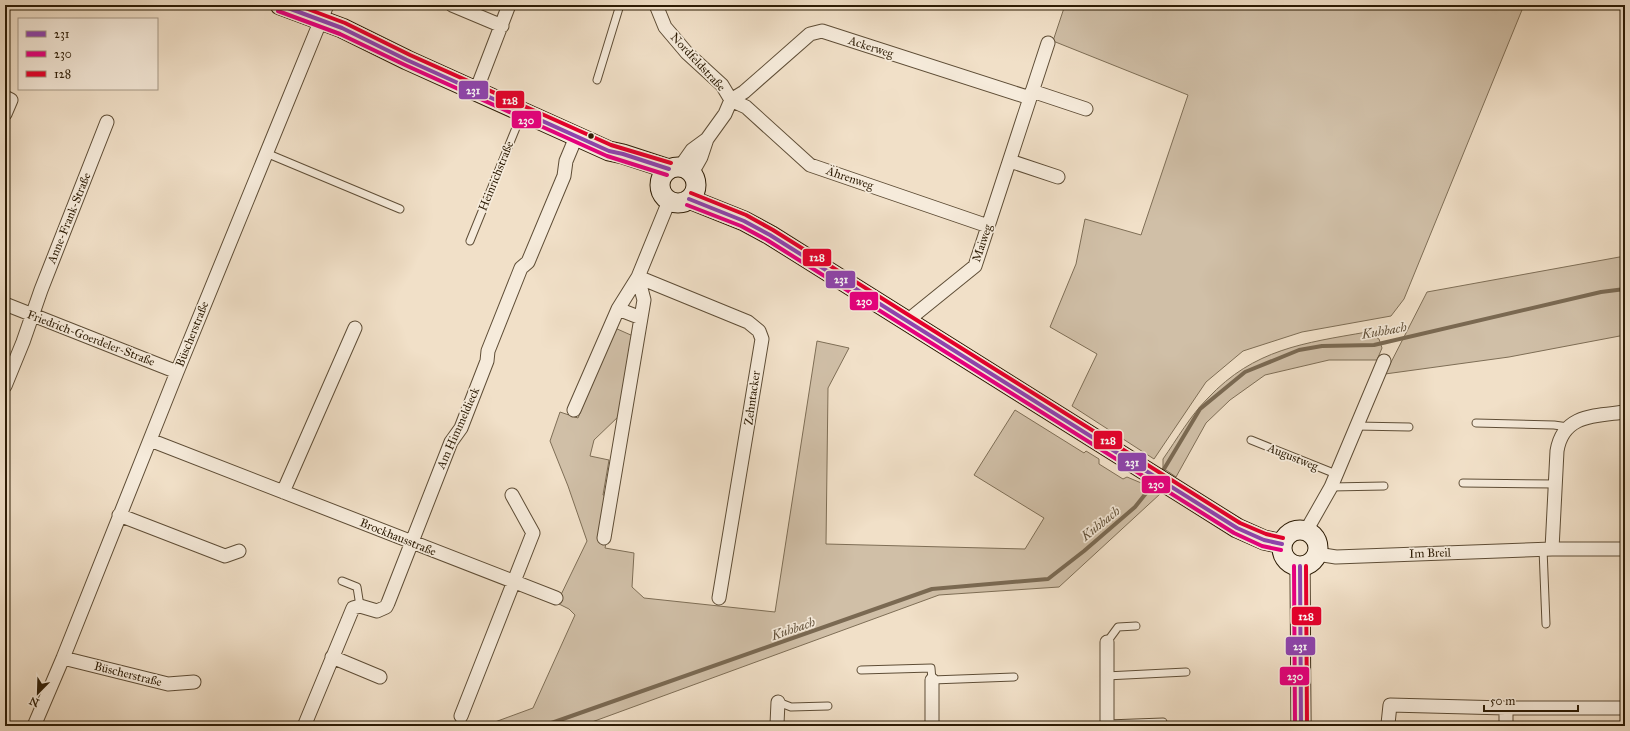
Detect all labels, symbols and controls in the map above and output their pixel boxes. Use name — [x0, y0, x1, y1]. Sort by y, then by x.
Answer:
legend — [18, 18, 158, 90]
text: 231 — [54, 27, 70, 41]
street label: Nordfeldstraße — [668, 30, 728, 94]
street label: Ackerweg — [845, 33, 896, 62]
text: 230 — [54, 47, 72, 61]
text: 128 — [54, 67, 71, 81]
line badge: 231 — [458, 80, 489, 100]
text: 231 — [466, 84, 481, 98]
line badge: 128 — [495, 90, 525, 109]
text: 128 — [502, 94, 518, 107]
line badge: 230 — [511, 110, 542, 129]
text: 230 — [518, 114, 535, 128]
unlabelled marker — [586, 131, 596, 141]
street label: Heinrichstraße — [476, 139, 516, 213]
street label: Ährenweg — [823, 162, 876, 194]
street label: Anne-Frank-Straße — [44, 170, 94, 267]
street label: Maiweg — [969, 222, 996, 264]
line badge: 128 — [802, 248, 832, 267]
text: 128 — [809, 251, 825, 264]
line badge: 231 — [825, 270, 856, 289]
text: 231 — [834, 273, 849, 287]
line badge: 230 — [849, 291, 879, 311]
text: 230 — [856, 295, 873, 309]
street label: Büscherstraße — [173, 299, 211, 369]
street label: Friedrich-Goerdeler-Straße — [25, 307, 157, 369]
water label: Kuhbach — [1359, 319, 1409, 343]
street label: Zehntacker — [741, 369, 763, 426]
street label: Am Himmeldieck — [433, 385, 482, 472]
line badge: 128 — [1093, 430, 1123, 450]
text: 128 — [1100, 434, 1116, 447]
street label: Augustweg — [1264, 440, 1321, 475]
line badge: 231 — [1117, 452, 1147, 472]
text: 231 — [1125, 456, 1140, 470]
line badge: 230 — [1141, 475, 1171, 494]
text: 230 — [1148, 478, 1165, 492]
water label: Kuhbach — [1077, 503, 1124, 545]
street label: Brockhausstraße — [358, 515, 438, 559]
street label: Im Breil — [1409, 545, 1452, 561]
line badge: 128 — [1291, 606, 1322, 626]
text: 128 — [1298, 610, 1314, 623]
water label: Kuhbach — [768, 614, 818, 644]
line badge: 231 — [1285, 636, 1316, 656]
text: 231 — [1293, 640, 1308, 654]
street label: Büscherstraße — [93, 659, 163, 689]
line badge: 230 — [1279, 666, 1310, 686]
text: 230 — [1287, 670, 1304, 684]
north arrow — [18, 673, 58, 713]
scale bar — [1484, 687, 1578, 713]
text: N — [27, 694, 41, 710]
text: 50 m — [1490, 694, 1515, 708]

